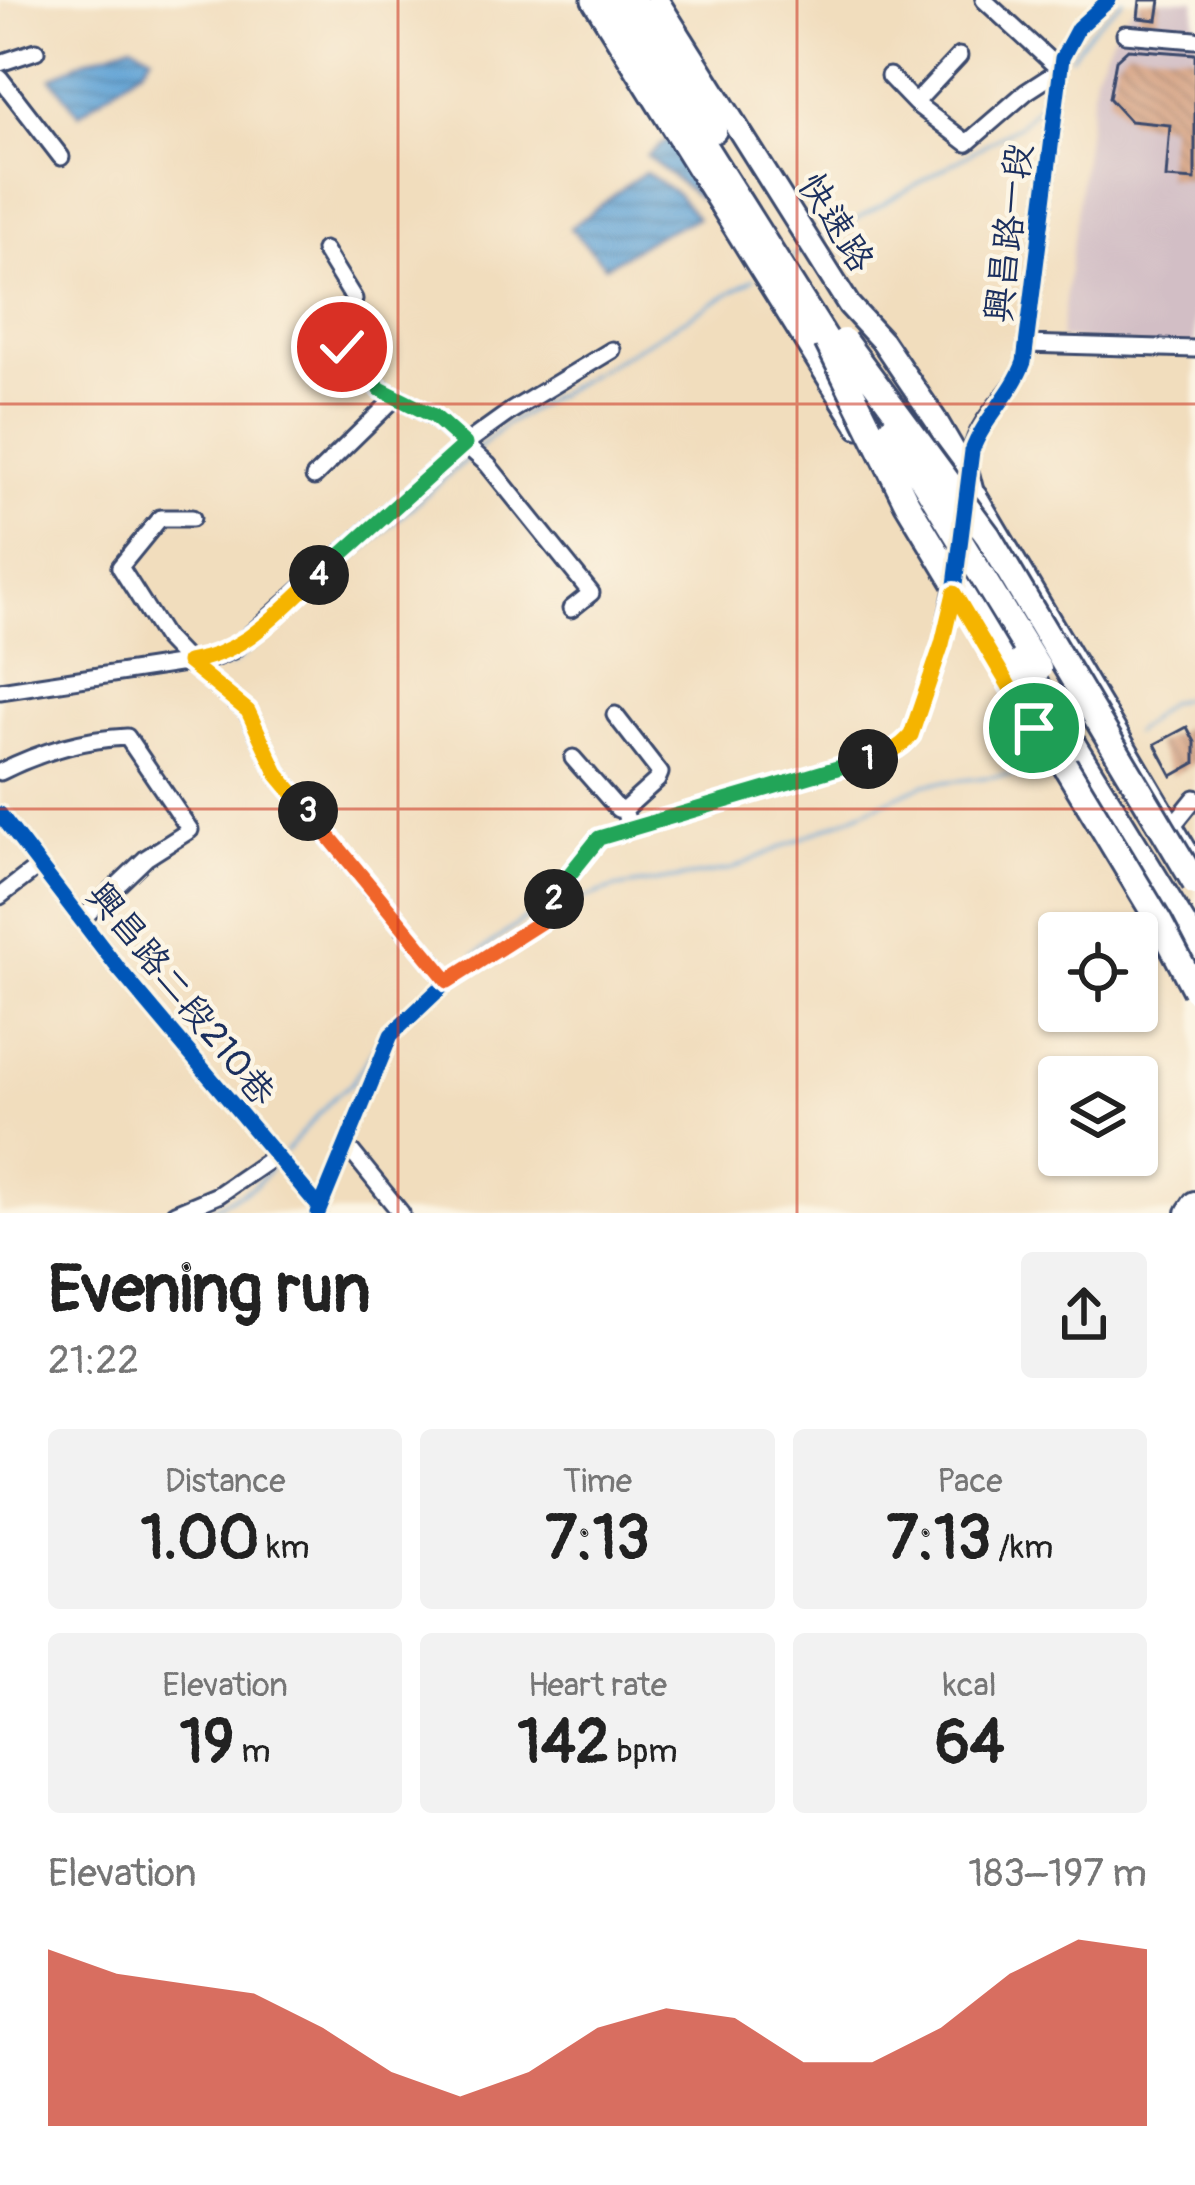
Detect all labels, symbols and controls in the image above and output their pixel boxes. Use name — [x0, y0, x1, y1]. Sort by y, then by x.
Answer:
street label: 興昌路一段 — [976, 141, 1042, 325]
street label: 快速路 — [788, 165, 884, 281]
pin — [291, 296, 393, 398]
icon: check — [309, 314, 375, 380]
pin: 4 — [289, 545, 349, 605]
text: 4 — [309, 554, 329, 595]
pin — [983, 677, 1085, 779]
icon: arrive — [1001, 695, 1067, 761]
pin: 1 — [838, 729, 898, 789]
text: 1 — [862, 738, 874, 779]
pin: 3 — [278, 781, 338, 841]
text: 3 — [299, 790, 317, 831]
pin: 2 — [524, 869, 584, 929]
street label: 興昌路二段210巷 — [77, 873, 285, 1115]
text: 2 — [545, 878, 563, 919]
map controls — [1038, 912, 1158, 1176]
button: locate — [1038, 912, 1158, 1032]
button: layers — [1038, 1056, 1158, 1176]
text: Evening run — [48, 1249, 371, 1332]
button: share — [1021, 1252, 1147, 1378]
text: 21:22 — [48, 1336, 139, 1385]
text: Distance — [165, 1461, 286, 1502]
text: Time — [563, 1461, 632, 1502]
text: Pace — [937, 1461, 1002, 1502]
text: 1.00 — [141, 1502, 259, 1577]
text: 7:13 — [545, 1502, 650, 1577]
text: 7:13 — [886, 1502, 991, 1577]
text: km — [259, 1527, 310, 1568]
text: /km — [991, 1527, 1053, 1568]
text: Elevation — [162, 1665, 288, 1706]
text: Heart rate — [528, 1665, 667, 1706]
text: kcal — [943, 1665, 997, 1706]
text: 19 — [180, 1706, 234, 1781]
text: 142 — [517, 1706, 609, 1781]
text: 64 — [935, 1706, 1005, 1781]
text: m — [234, 1731, 271, 1772]
text: bpm — [609, 1731, 678, 1772]
text: Elevation — [48, 1849, 197, 1898]
text: 183–197 m — [968, 1849, 1147, 1898]

